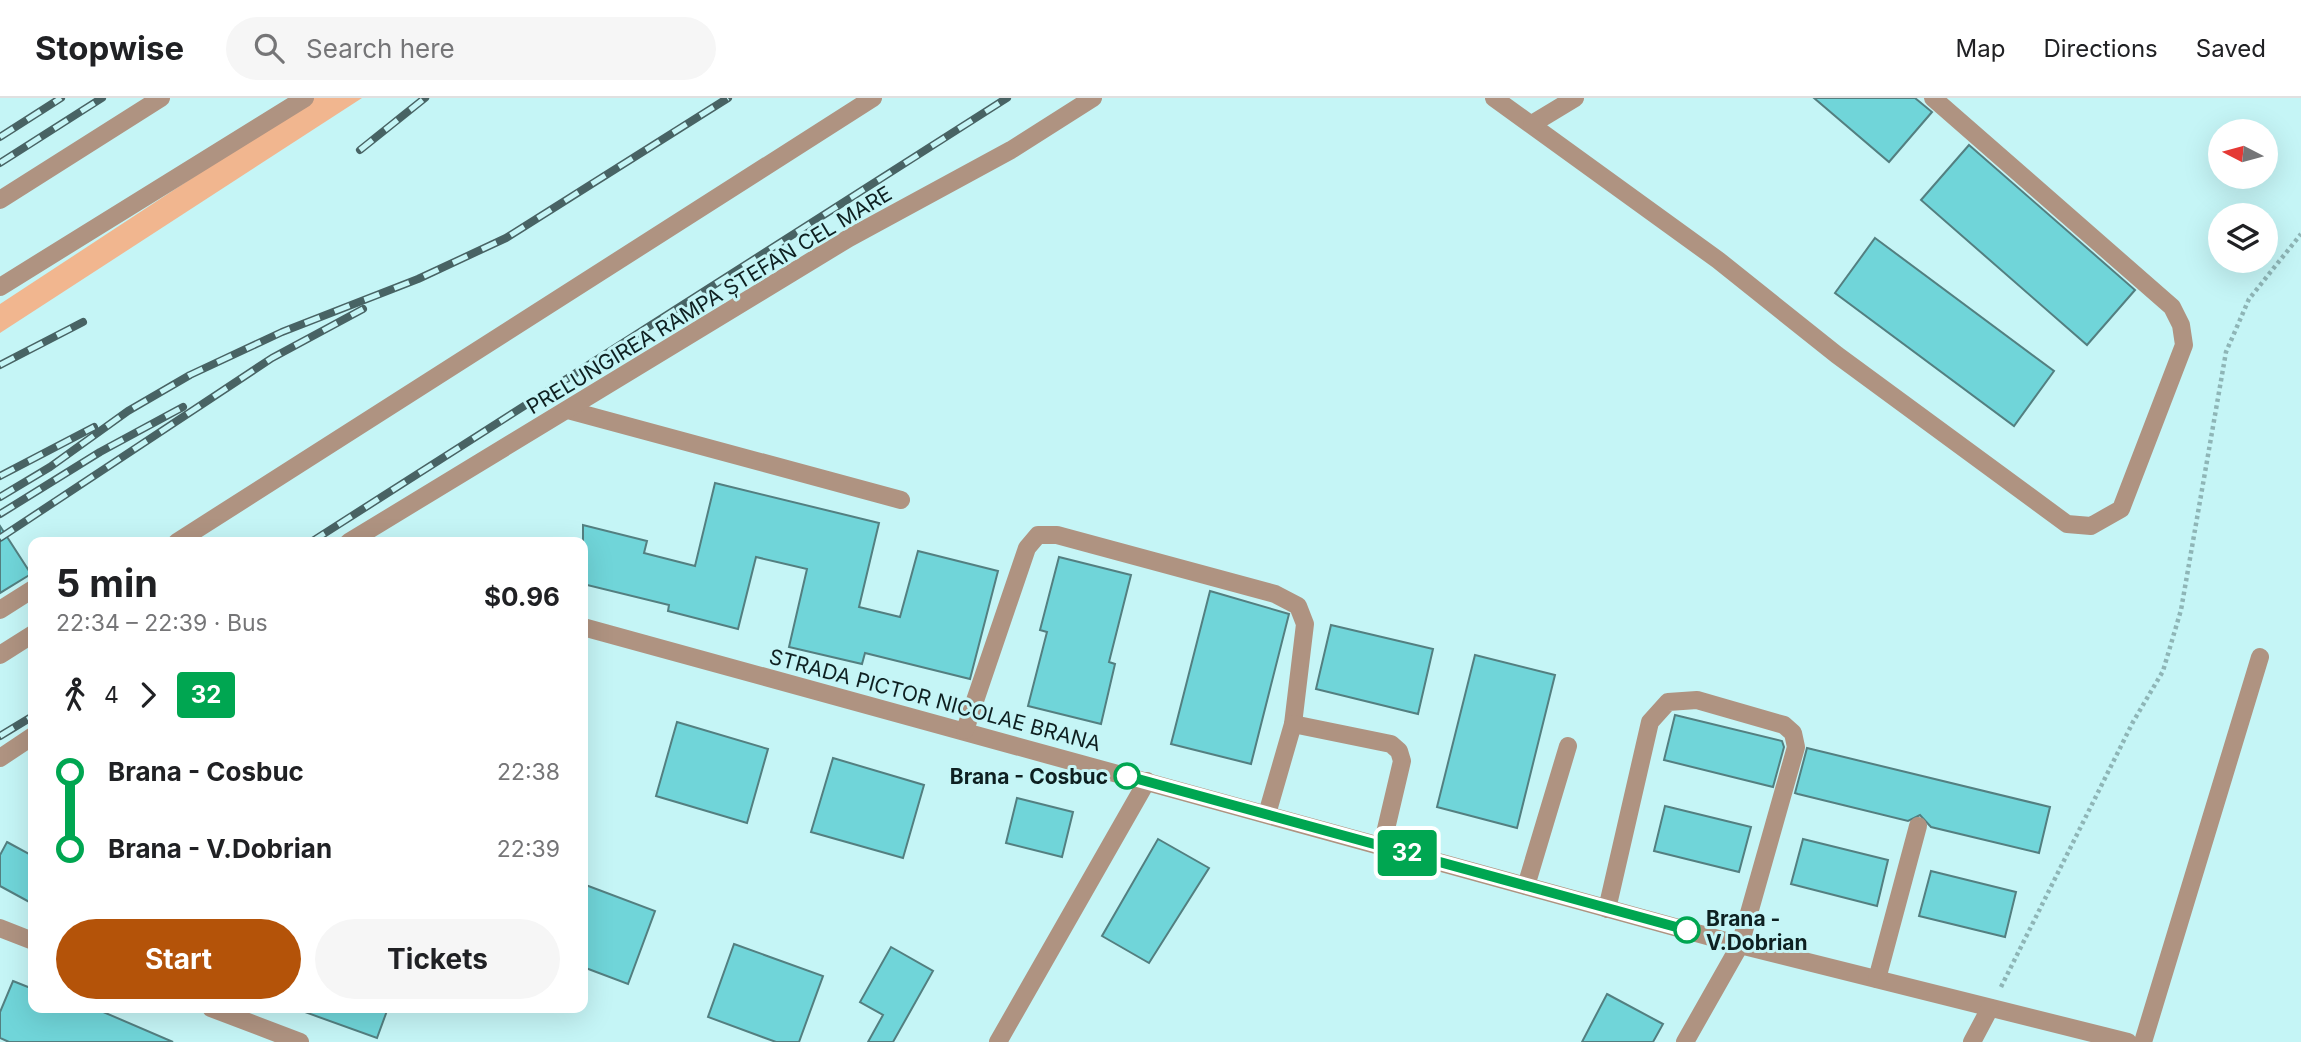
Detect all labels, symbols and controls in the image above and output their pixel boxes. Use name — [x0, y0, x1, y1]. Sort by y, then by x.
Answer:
search box — [226, 17, 716, 80]
text: Stopwise — [35, 28, 184, 68]
icon: search — [250, 29, 288, 67]
text: Search here — [306, 33, 455, 64]
text: Map — [1956, 34, 2005, 63]
text: Directions — [2043, 34, 2158, 63]
text: Saved — [2196, 34, 2266, 63]
north arrow — [2208, 119, 2278, 189]
map controls — [2208, 119, 2278, 273]
street label: PRELUNGIREA RAMPA ȘTEFAN CEL MARE — [522, 181, 896, 419]
button: layers — [2208, 203, 2278, 273]
text: 5 min — [56, 560, 158, 606]
text: $0.96 — [484, 581, 560, 612]
text: 22:34 – 22:39 · Bus — [56, 609, 268, 637]
street label: STRADA PICTOR NICOLAE BRANA — [766, 644, 1104, 756]
icon: walk — [56, 676, 94, 714]
icon: forward — [129, 676, 167, 714]
text: 32 — [191, 680, 221, 709]
text: 4 — [104, 681, 119, 709]
text: Brana - Cosbuc — [108, 756, 304, 787]
text: 22:38 — [497, 758, 560, 786]
marker: Brana - Cosbuc — [1114, 763, 1140, 789]
place label: Brana - Cosbuc — [950, 764, 1108, 789]
line badge: 32 — [1376, 830, 1438, 876]
text: Brana - V.Dobrian — [108, 833, 332, 864]
text: 22:39 — [497, 835, 560, 863]
text: 32 — [1392, 838, 1422, 867]
place label: Brana - V.Dobrian — [1706, 906, 1808, 955]
marker: Brana - V.Dobrian — [1674, 917, 1700, 943]
button: Start — [56, 919, 301, 999]
button: Tickets — [315, 919, 560, 999]

